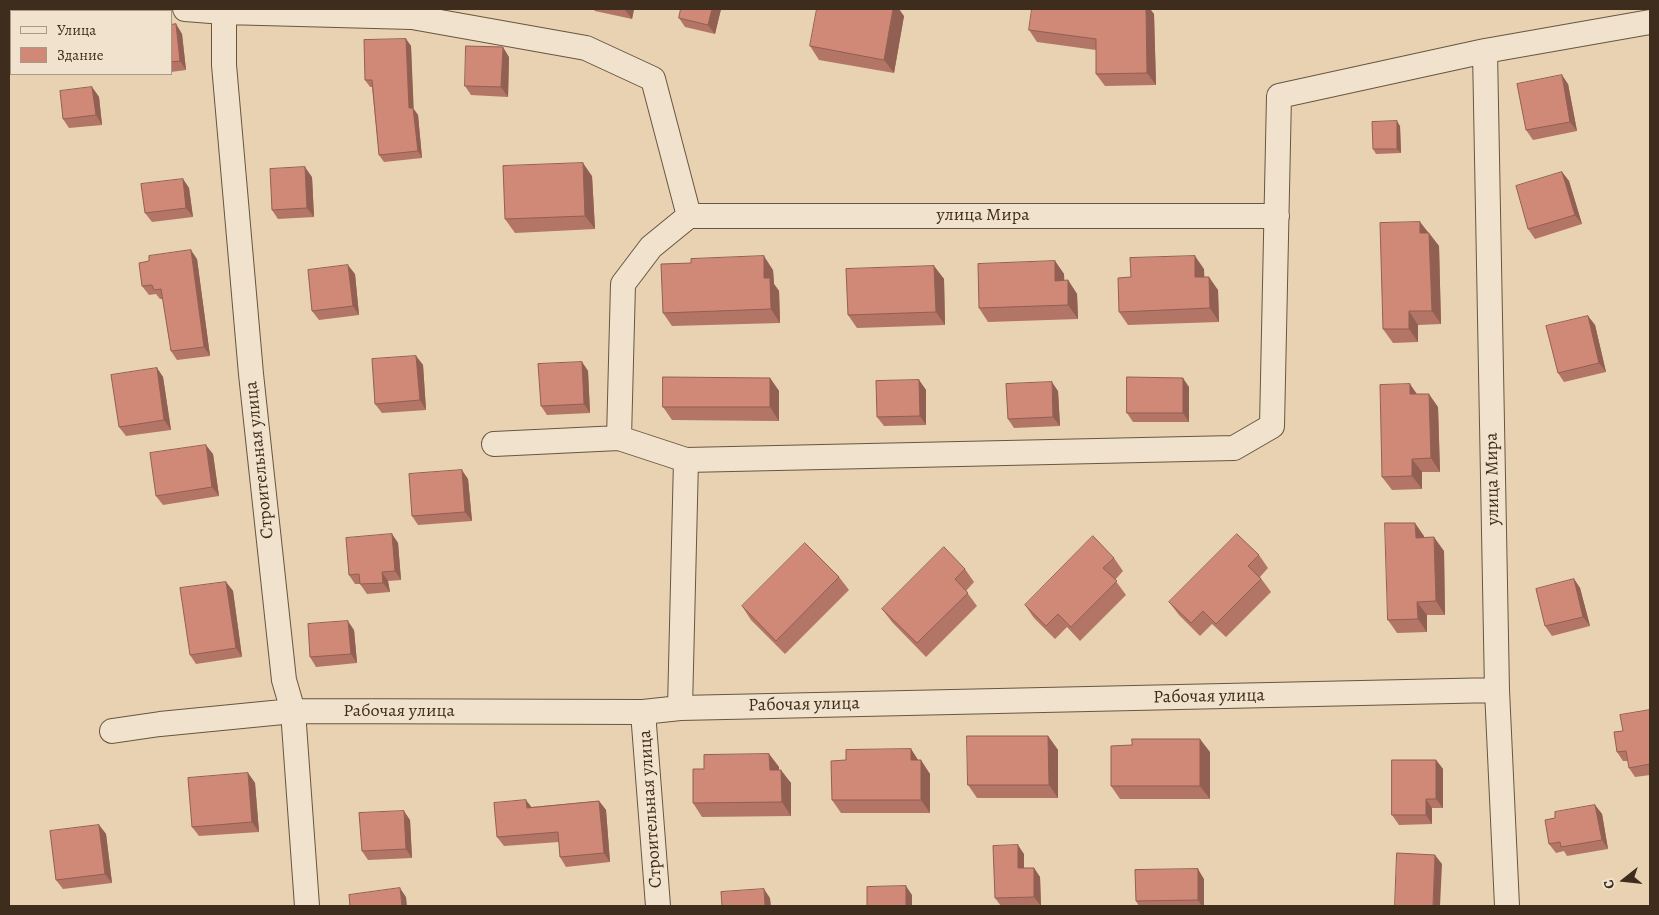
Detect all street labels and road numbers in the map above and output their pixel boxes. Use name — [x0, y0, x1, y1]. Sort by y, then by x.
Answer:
street label: улица Мира — [937, 205, 1029, 227]
street label: Строительная улица — [241, 380, 279, 540]
street label: улица Мира — [1481, 432, 1505, 526]
street label: Рабочая улица — [1153, 685, 1265, 709]
street label: Рабочая улица — [748, 693, 860, 717]
street label: Рабочая улица — [343, 701, 455, 723]
street label: Строительная улица — [635, 729, 667, 889]

